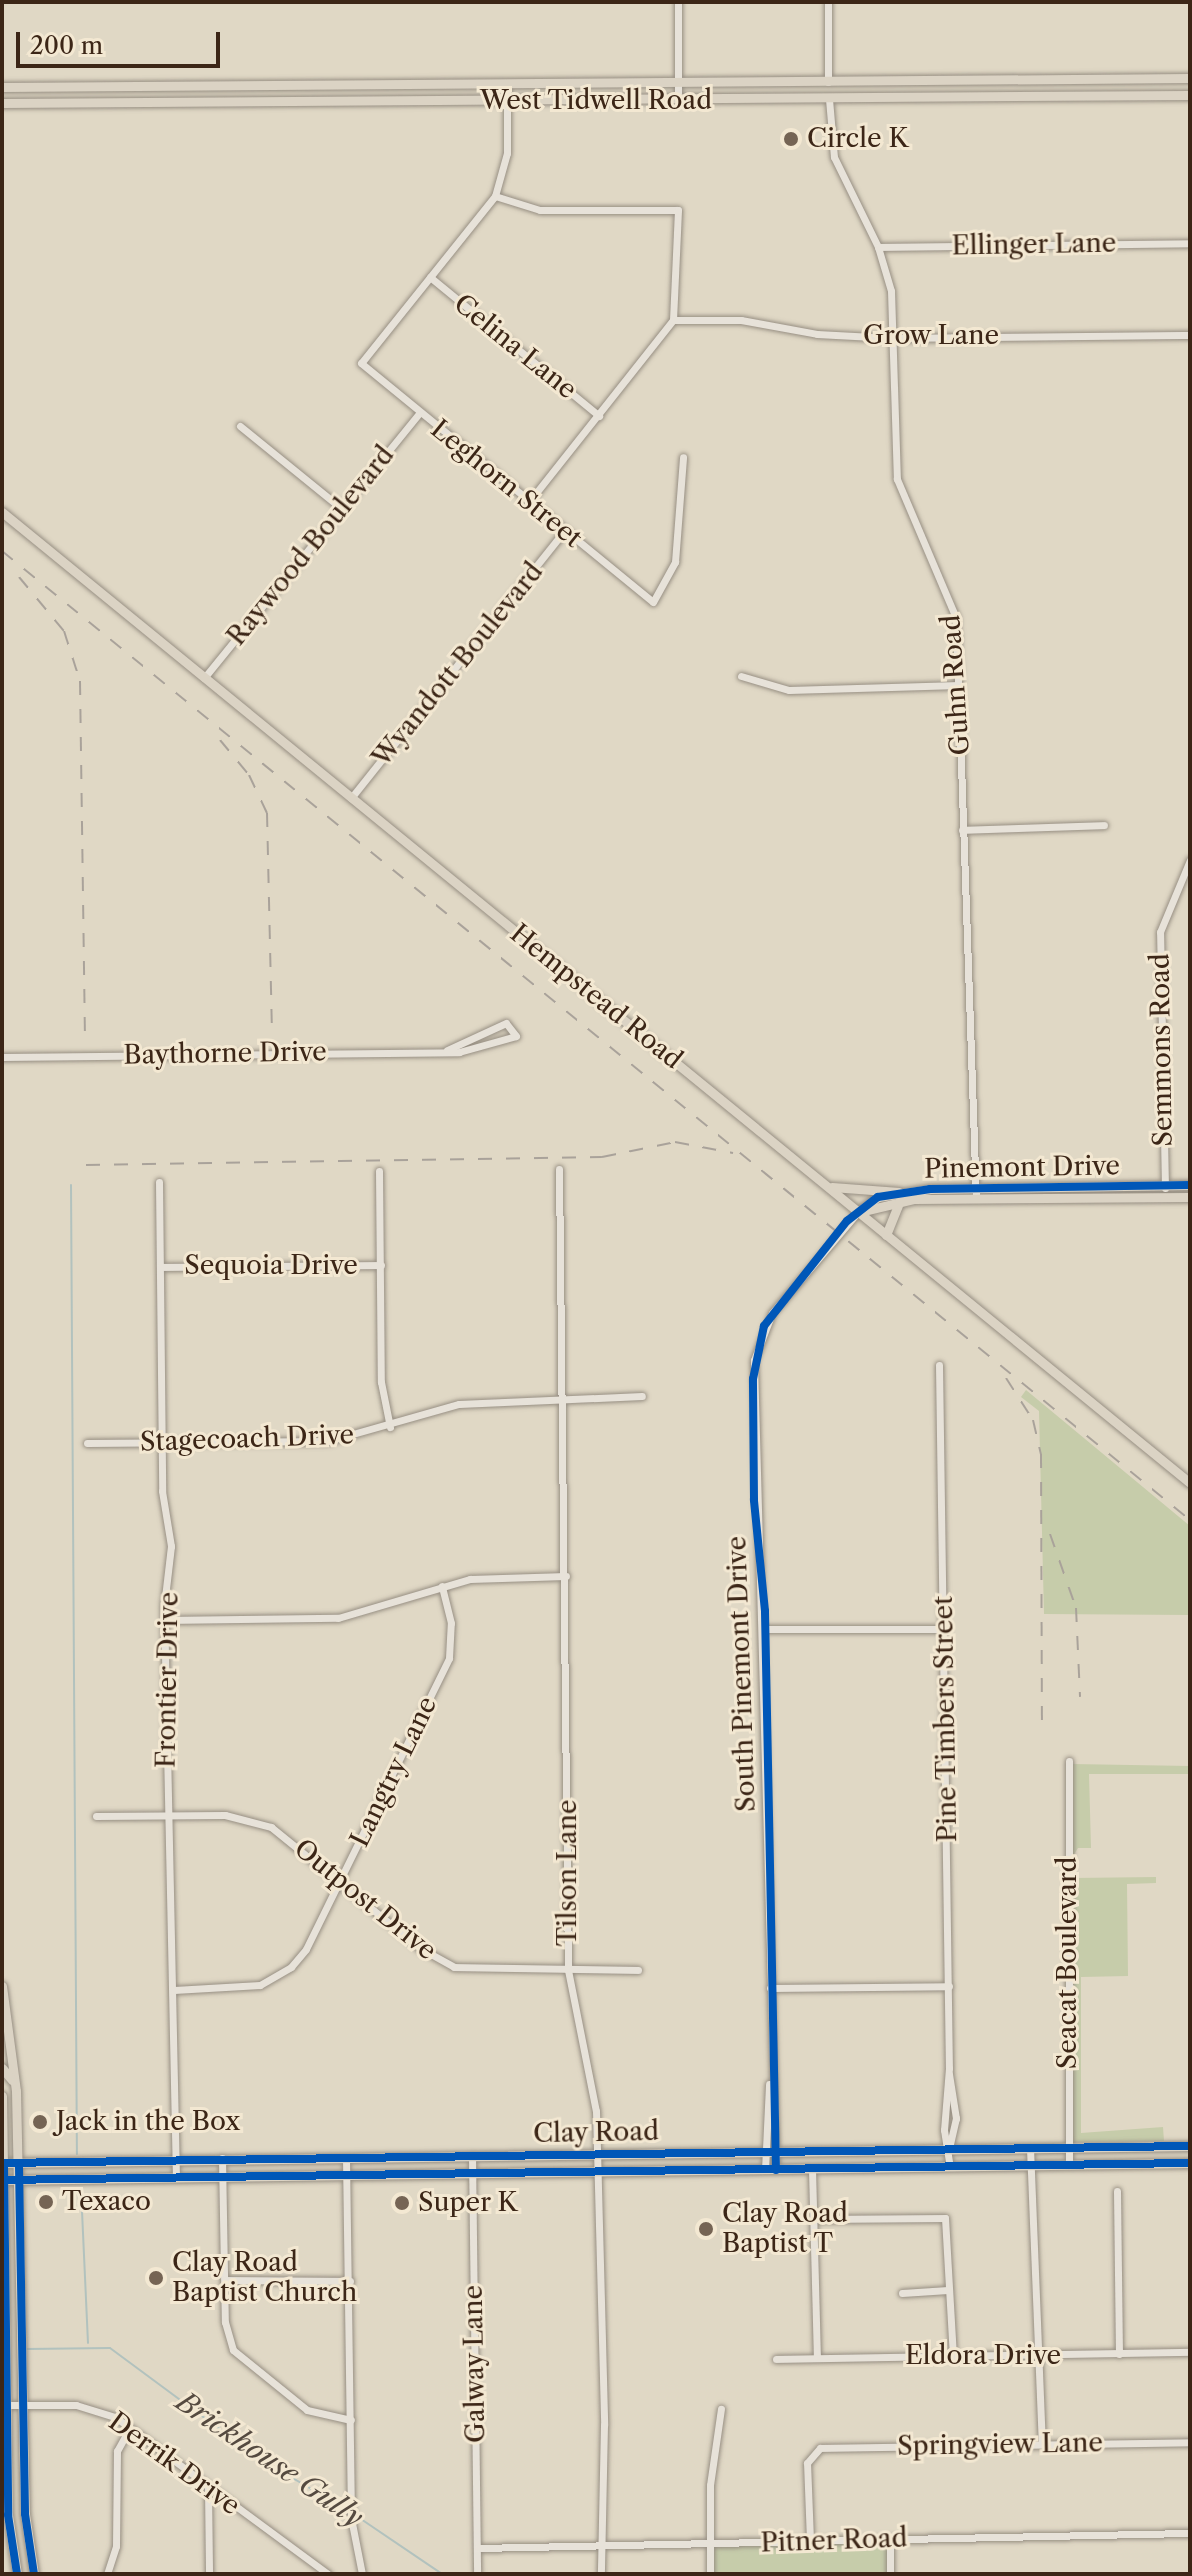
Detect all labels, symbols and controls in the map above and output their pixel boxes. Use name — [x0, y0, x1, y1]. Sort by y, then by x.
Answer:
scale bar — [20, 16, 224, 66]
text: 200 m — [30, 31, 103, 60]
street label: West Tidwell Road — [480, 85, 712, 117]
place label: Circle K — [807, 123, 909, 155]
marker: Circle K — [782, 130, 800, 148]
street label: Ellinger Lane — [951, 228, 1117, 262]
street label: Celina Lane — [447, 288, 583, 406]
street label: Grow Lane — [863, 320, 999, 352]
street label: Leghorn Street — [424, 414, 588, 554]
street label: Raywood Boulevard — [221, 440, 401, 652]
street label: Wyandott Boulevard — [366, 557, 550, 773]
street label: Guhn Road — [936, 614, 976, 756]
street label: Hempstead Road — [504, 918, 688, 1076]
street label: Semmons Road — [1145, 953, 1179, 1147]
street label: Baythorne Drive — [123, 1037, 327, 1071]
street label: Pinemont Drive — [924, 1151, 1120, 1185]
street label: Sequoia Drive — [184, 1250, 358, 1282]
street label: Stagecoach Drive — [139, 1420, 355, 1458]
street label: South Pinemont Drive — [722, 1536, 762, 1812]
street label: Frontier Drive — [151, 1591, 185, 1769]
street label: Pine Timbers Street — [928, 1595, 964, 1843]
street label: Langtry Lane — [344, 1692, 444, 1852]
street label: Tilson Lane — [552, 1800, 584, 1946]
street label: Outpost Drive — [288, 1833, 442, 1967]
street label: Seacat Boulevard — [1052, 1857, 1084, 2069]
place label: Jack in the Box — [56, 2106, 241, 2138]
marker: Jack in the Box — [31, 2113, 49, 2131]
street label: Clay Road — [532, 2116, 660, 2150]
place label: Texaco — [62, 2186, 151, 2218]
place label: Super K — [418, 2187, 518, 2219]
marker: Texaco — [37, 2193, 55, 2211]
marker: Super K — [393, 2194, 411, 2212]
place label: Clay Road Baptist T — [722, 2198, 849, 2260]
marker: Clay Road Baptist T — [697, 2220, 715, 2238]
place label: Clay Road Baptist Church — [172, 2247, 357, 2308]
marker: Clay Road Baptist Church — [147, 2269, 165, 2287]
street label: Galway Lane — [458, 2284, 492, 2444]
street label: Eldora Drive — [905, 2340, 1061, 2372]
water label: Brickhouse Gully — [170, 2384, 370, 2534]
street label: Derrik Drive — [102, 2406, 246, 2522]
street label: Springview Lane — [896, 2428, 1104, 2462]
street label: Pitner Road — [760, 2523, 908, 2559]

